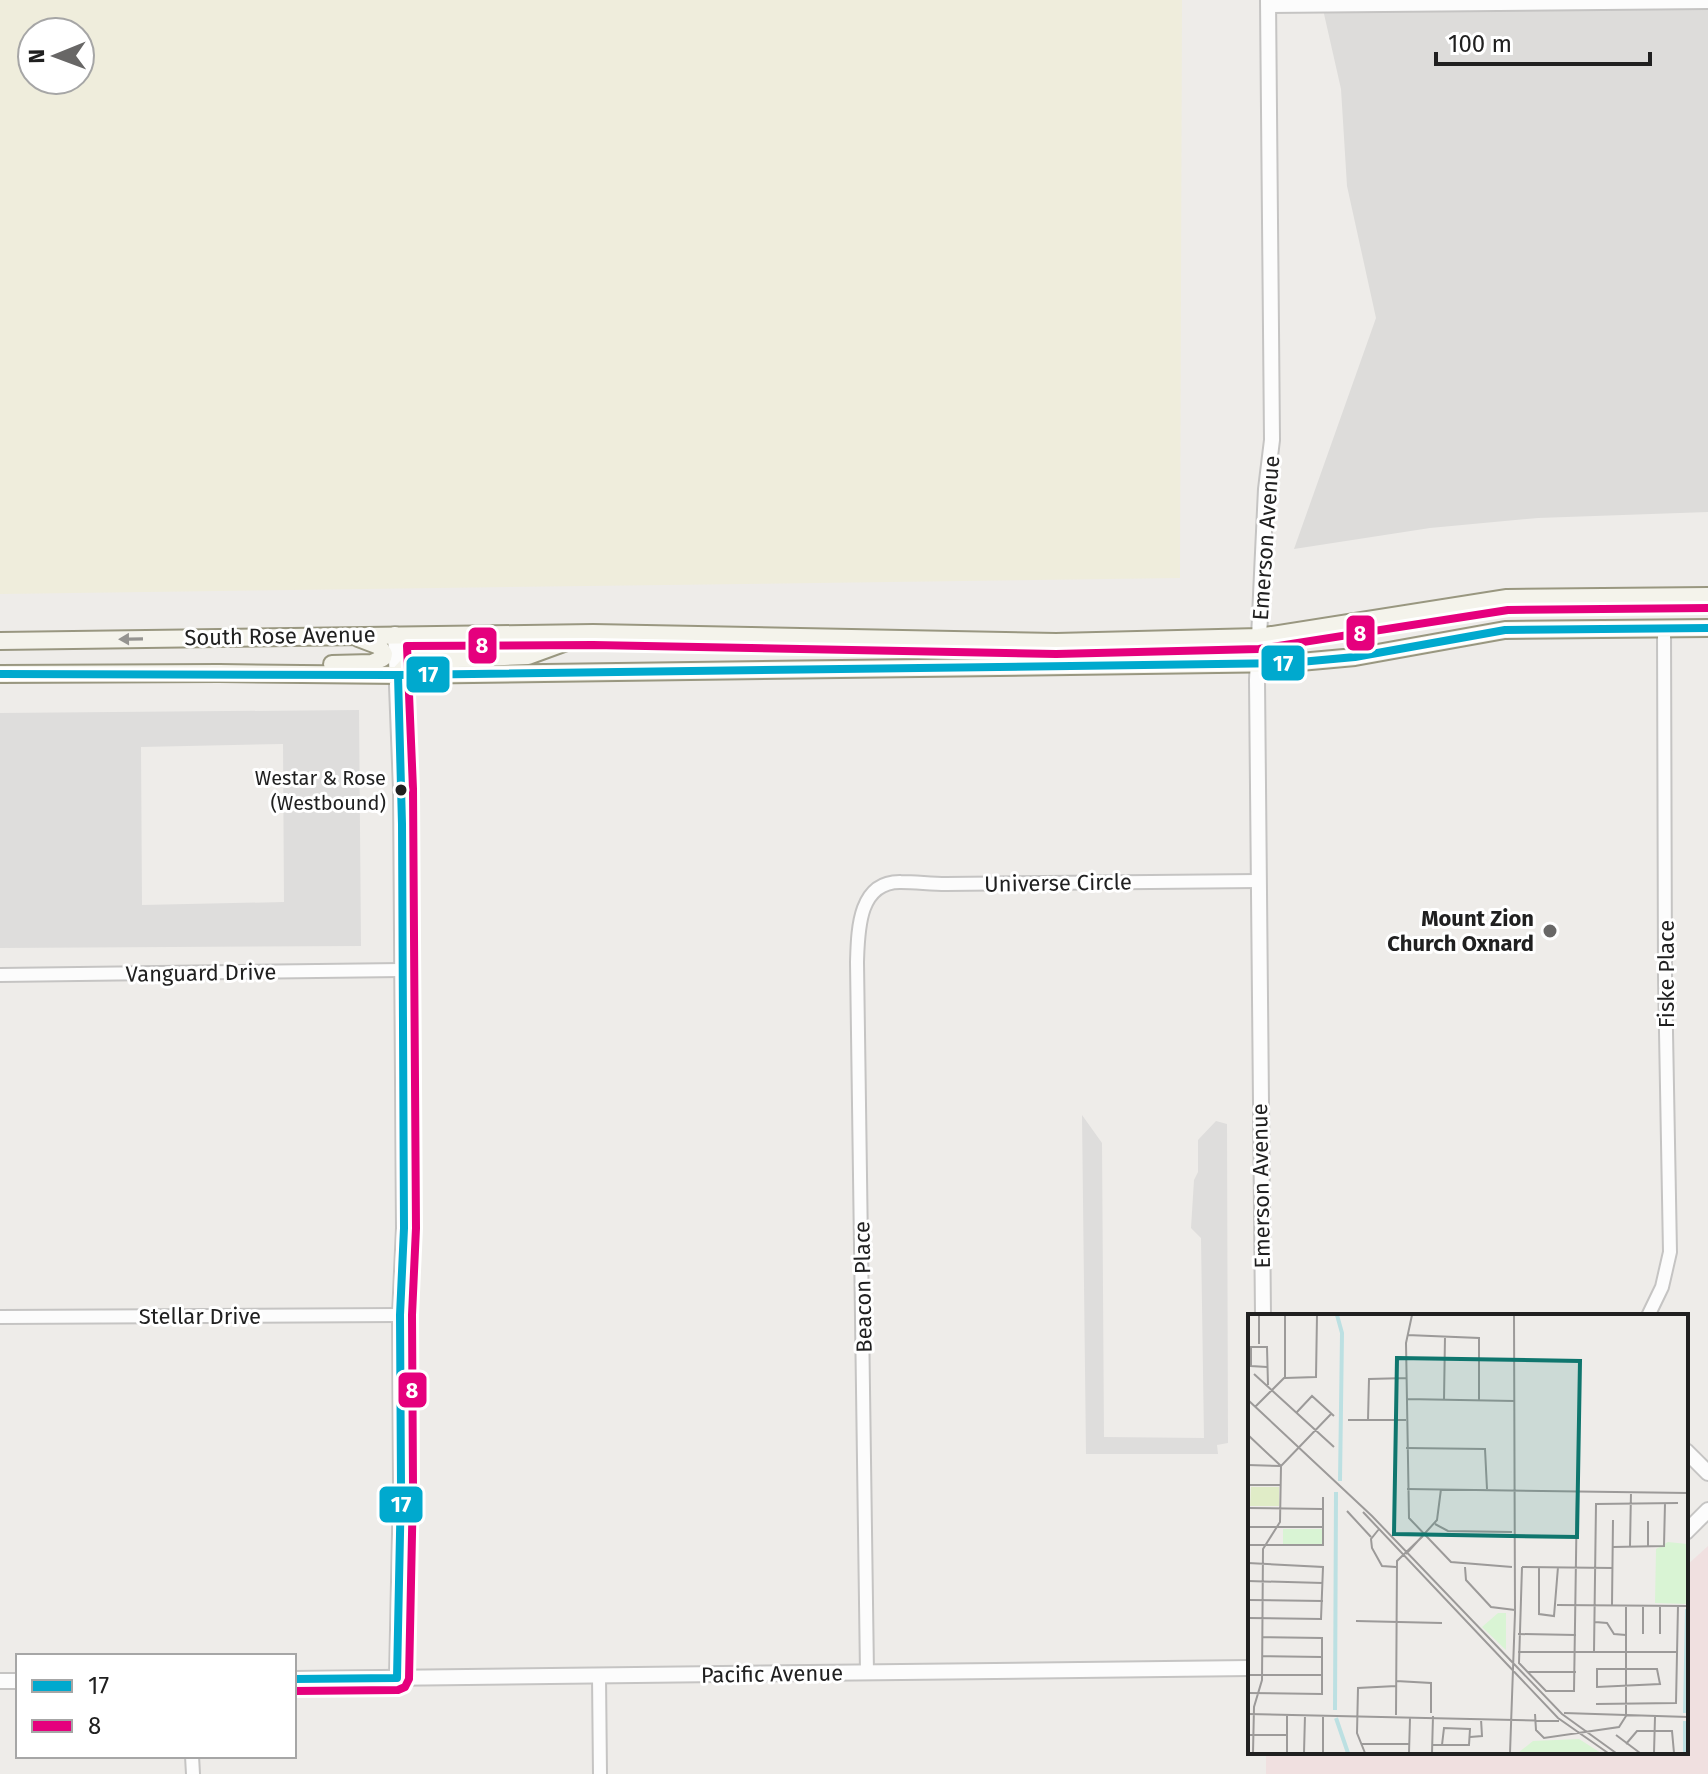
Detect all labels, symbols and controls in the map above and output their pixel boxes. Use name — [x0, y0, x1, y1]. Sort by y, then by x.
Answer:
north arrow — [16, 16, 96, 96]
scale bar — [1436, 16, 1650, 66]
text: 100 m — [1448, 30, 1512, 58]
text: N — [23, 49, 50, 64]
street label: Emerson Avenue — [1247, 455, 1285, 621]
line badge: 8 — [1345, 614, 1376, 652]
text: 8 — [1354, 620, 1367, 647]
street label: South Rose Avenue — [184, 621, 376, 651]
line badge: 8 — [467, 626, 498, 665]
text: 8 — [476, 632, 489, 659]
one-way arrow — [118, 633, 143, 645]
line badge: 17 — [1260, 644, 1306, 682]
text: 17 — [1273, 650, 1293, 677]
line badge: 17 — [405, 655, 451, 694]
text: 17 — [418, 661, 438, 688]
place label: Westar & Rose (Westbound) — [255, 766, 386, 815]
marker: Westar & Rose (Westbound) — [393, 782, 409, 798]
street label: Universe Circle — [984, 868, 1132, 898]
place label: Mount Zion Church Oxnard — [1387, 905, 1534, 957]
street label: Fiske Place — [1653, 920, 1680, 1028]
marker: Mount Zion Church Oxnard — [1541, 922, 1559, 940]
street label: Vanguard Drive — [125, 958, 277, 988]
street label: Emerson Avenue — [1246, 1103, 1276, 1269]
street label: Beacon Place — [848, 1221, 878, 1353]
street label: Stellar Drive — [139, 1303, 261, 1330]
inset map — [1248, 1314, 1688, 1754]
line badge: 8 — [397, 1371, 428, 1409]
text: 8 — [406, 1377, 419, 1404]
line badge: 17 — [378, 1485, 424, 1524]
text: 17 — [391, 1491, 411, 1518]
legend — [16, 1654, 296, 1758]
street label: Pacific Avenue — [701, 1659, 843, 1689]
text: 17 — [88, 1672, 109, 1700]
text: 8 — [88, 1712, 101, 1740]

